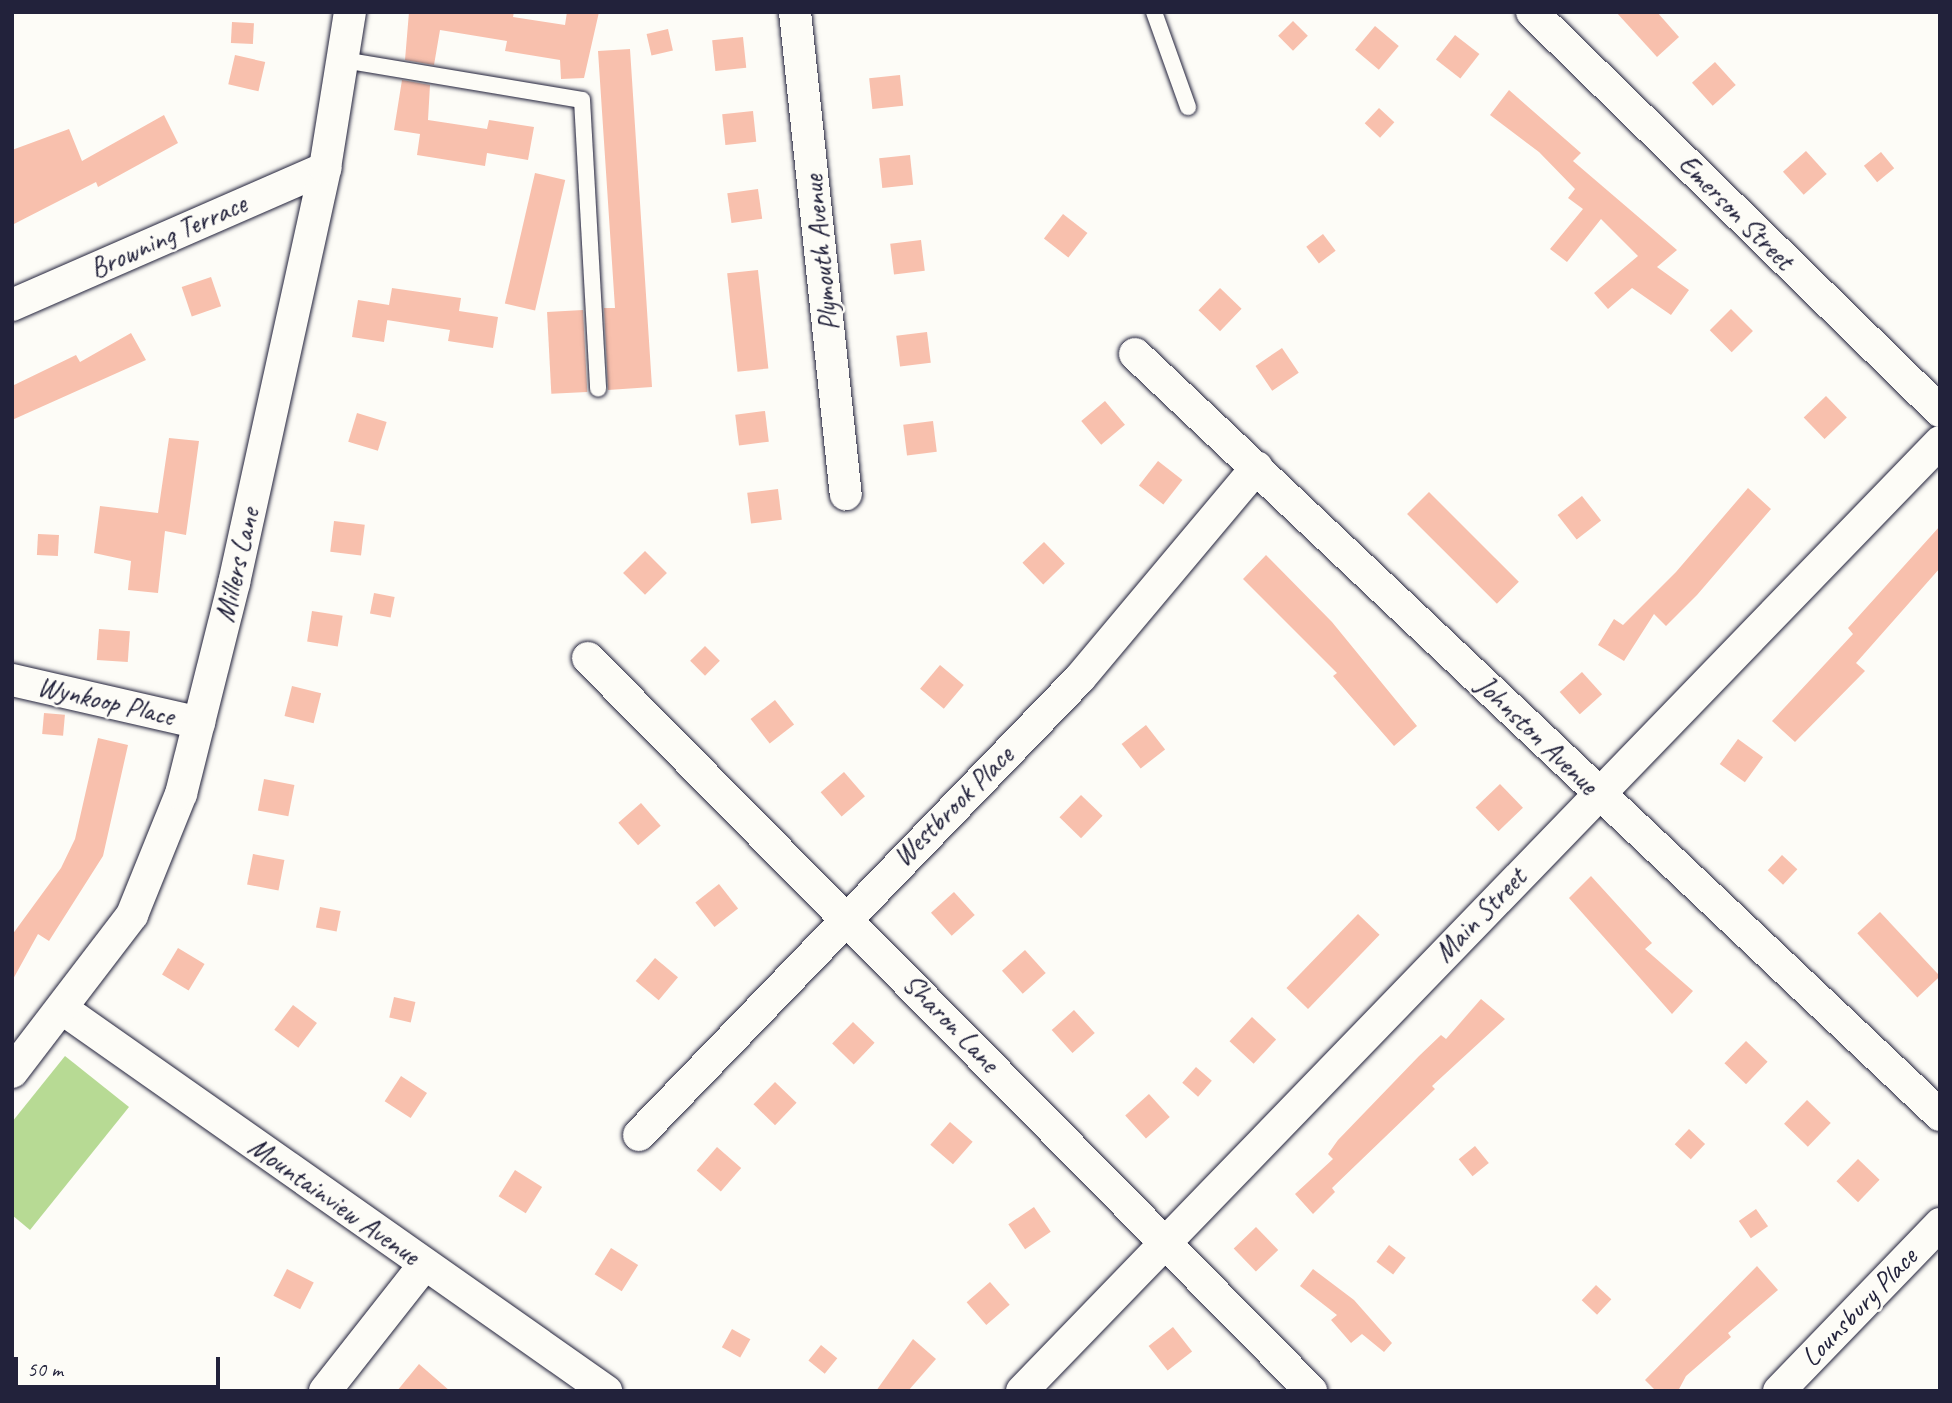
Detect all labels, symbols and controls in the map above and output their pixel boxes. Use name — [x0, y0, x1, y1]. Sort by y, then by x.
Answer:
street label: Emerson Street — [1671, 147, 1801, 277]
street label: Plymouth Avenue — [796, 173, 846, 333]
street label: Browning Terrace — [85, 187, 251, 285]
street label: Millers Lane — [208, 504, 266, 626]
street label: Wynkoop Place — [34, 669, 178, 733]
street label: Johnston Avenue — [1469, 669, 1605, 801]
street label: Westbrook Place — [886, 739, 1020, 873]
street label: Main Street — [1427, 861, 1533, 969]
street label: Sharon Lane — [896, 967, 1006, 1079]
street label: Mountainview Avenue — [242, 1130, 426, 1272]
street label: Lounsbury Place — [1794, 1241, 1924, 1373]
scale bar — [18, 1344, 224, 1388]
text: 50 m — [27, 1356, 63, 1382]

